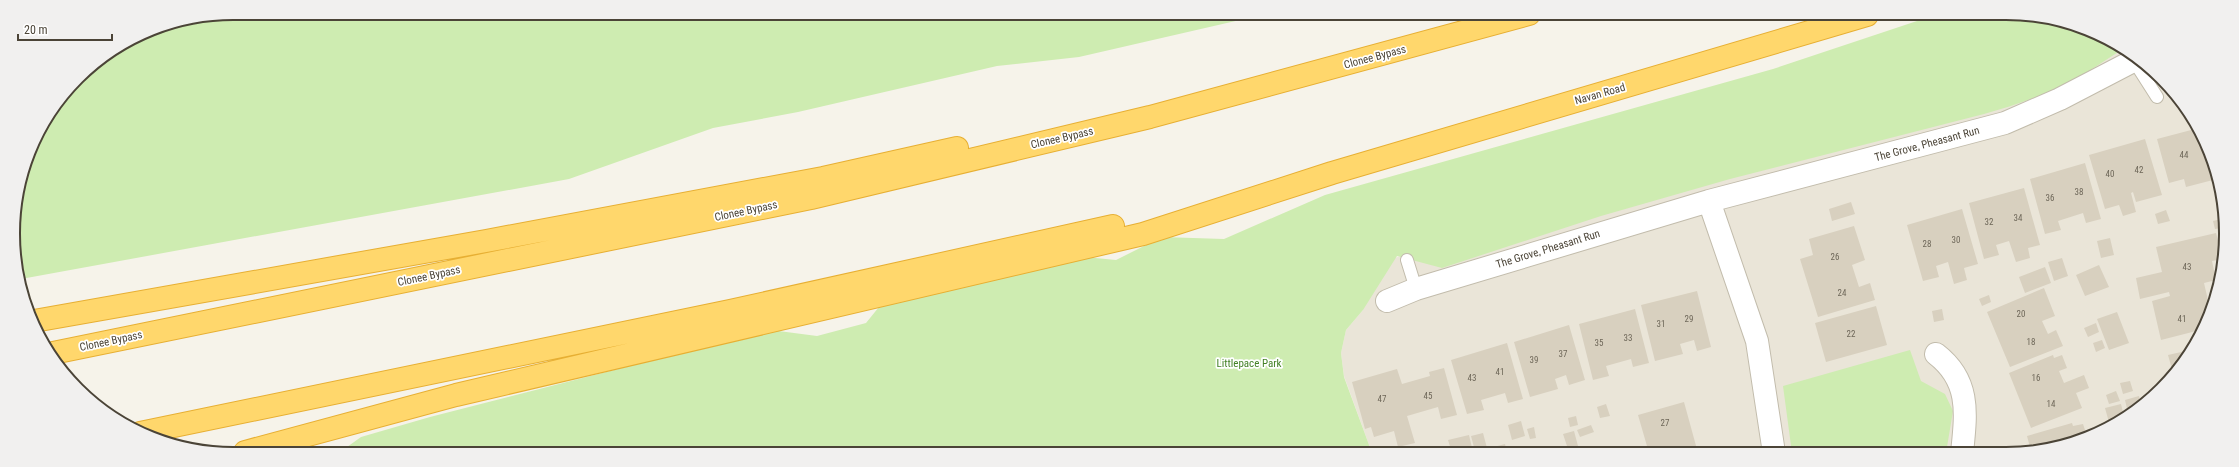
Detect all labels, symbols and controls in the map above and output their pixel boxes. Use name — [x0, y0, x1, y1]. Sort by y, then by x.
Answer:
scale bar — [18, 16, 112, 42]
text: 20 m — [24, 23, 48, 37]
street label: Clonee Bypass — [1343, 42, 1407, 72]
street label: Navan Road — [1573, 81, 1627, 107]
street label: Clonee Bypass — [1029, 124, 1095, 152]
street label: The Grove, Pheasant Run — [1873, 124, 1981, 164]
house number: 44 — [2180, 150, 2189, 160]
house number: 42 — [2135, 165, 2144, 175]
house number: 40 — [2106, 169, 2114, 179]
house number: 38 — [2075, 187, 2083, 197]
house number: 36 — [2046, 193, 2054, 203]
street label: Clonee Bypass — [713, 198, 779, 224]
house number: 34 — [2014, 213, 2023, 223]
house number: 32 — [1985, 217, 1994, 227]
street label: The Grove, Pheasant Run — [1494, 227, 1602, 271]
house number: 30 — [1952, 235, 1960, 245]
house number: 28 — [1923, 239, 1931, 249]
house number: 26 — [1831, 252, 1839, 262]
house number: 43 — [2183, 262, 2191, 272]
street label: Clonee Bypass — [396, 263, 462, 289]
house number: 24 — [1838, 288, 1847, 298]
house number: 20 — [2017, 309, 2025, 319]
house number: 29 — [1685, 314, 1693, 324]
house number: 41 — [2178, 314, 2186, 324]
house number: 31 — [1657, 319, 1665, 329]
street label: Clonee Bypass — [78, 328, 144, 354]
house number: 22 — [1847, 329, 1856, 339]
house number: 33 — [1624, 333, 1632, 343]
house number: 18 — [2027, 337, 2035, 347]
house number: 35 — [1595, 338, 1604, 348]
house number: 37 — [1559, 349, 1568, 359]
house number: 39 — [1530, 355, 1538, 365]
park label: Littlepace Park — [1216, 357, 1282, 370]
house number: 41 — [1496, 367, 1504, 377]
house number: 43 — [1468, 373, 1476, 383]
house number: 16 — [2032, 373, 2040, 383]
house number: 45 — [1424, 391, 1433, 401]
house number: 47 — [1378, 394, 1387, 404]
house number: 14 — [2047, 399, 2056, 409]
house number: 27 — [1661, 418, 1670, 428]

